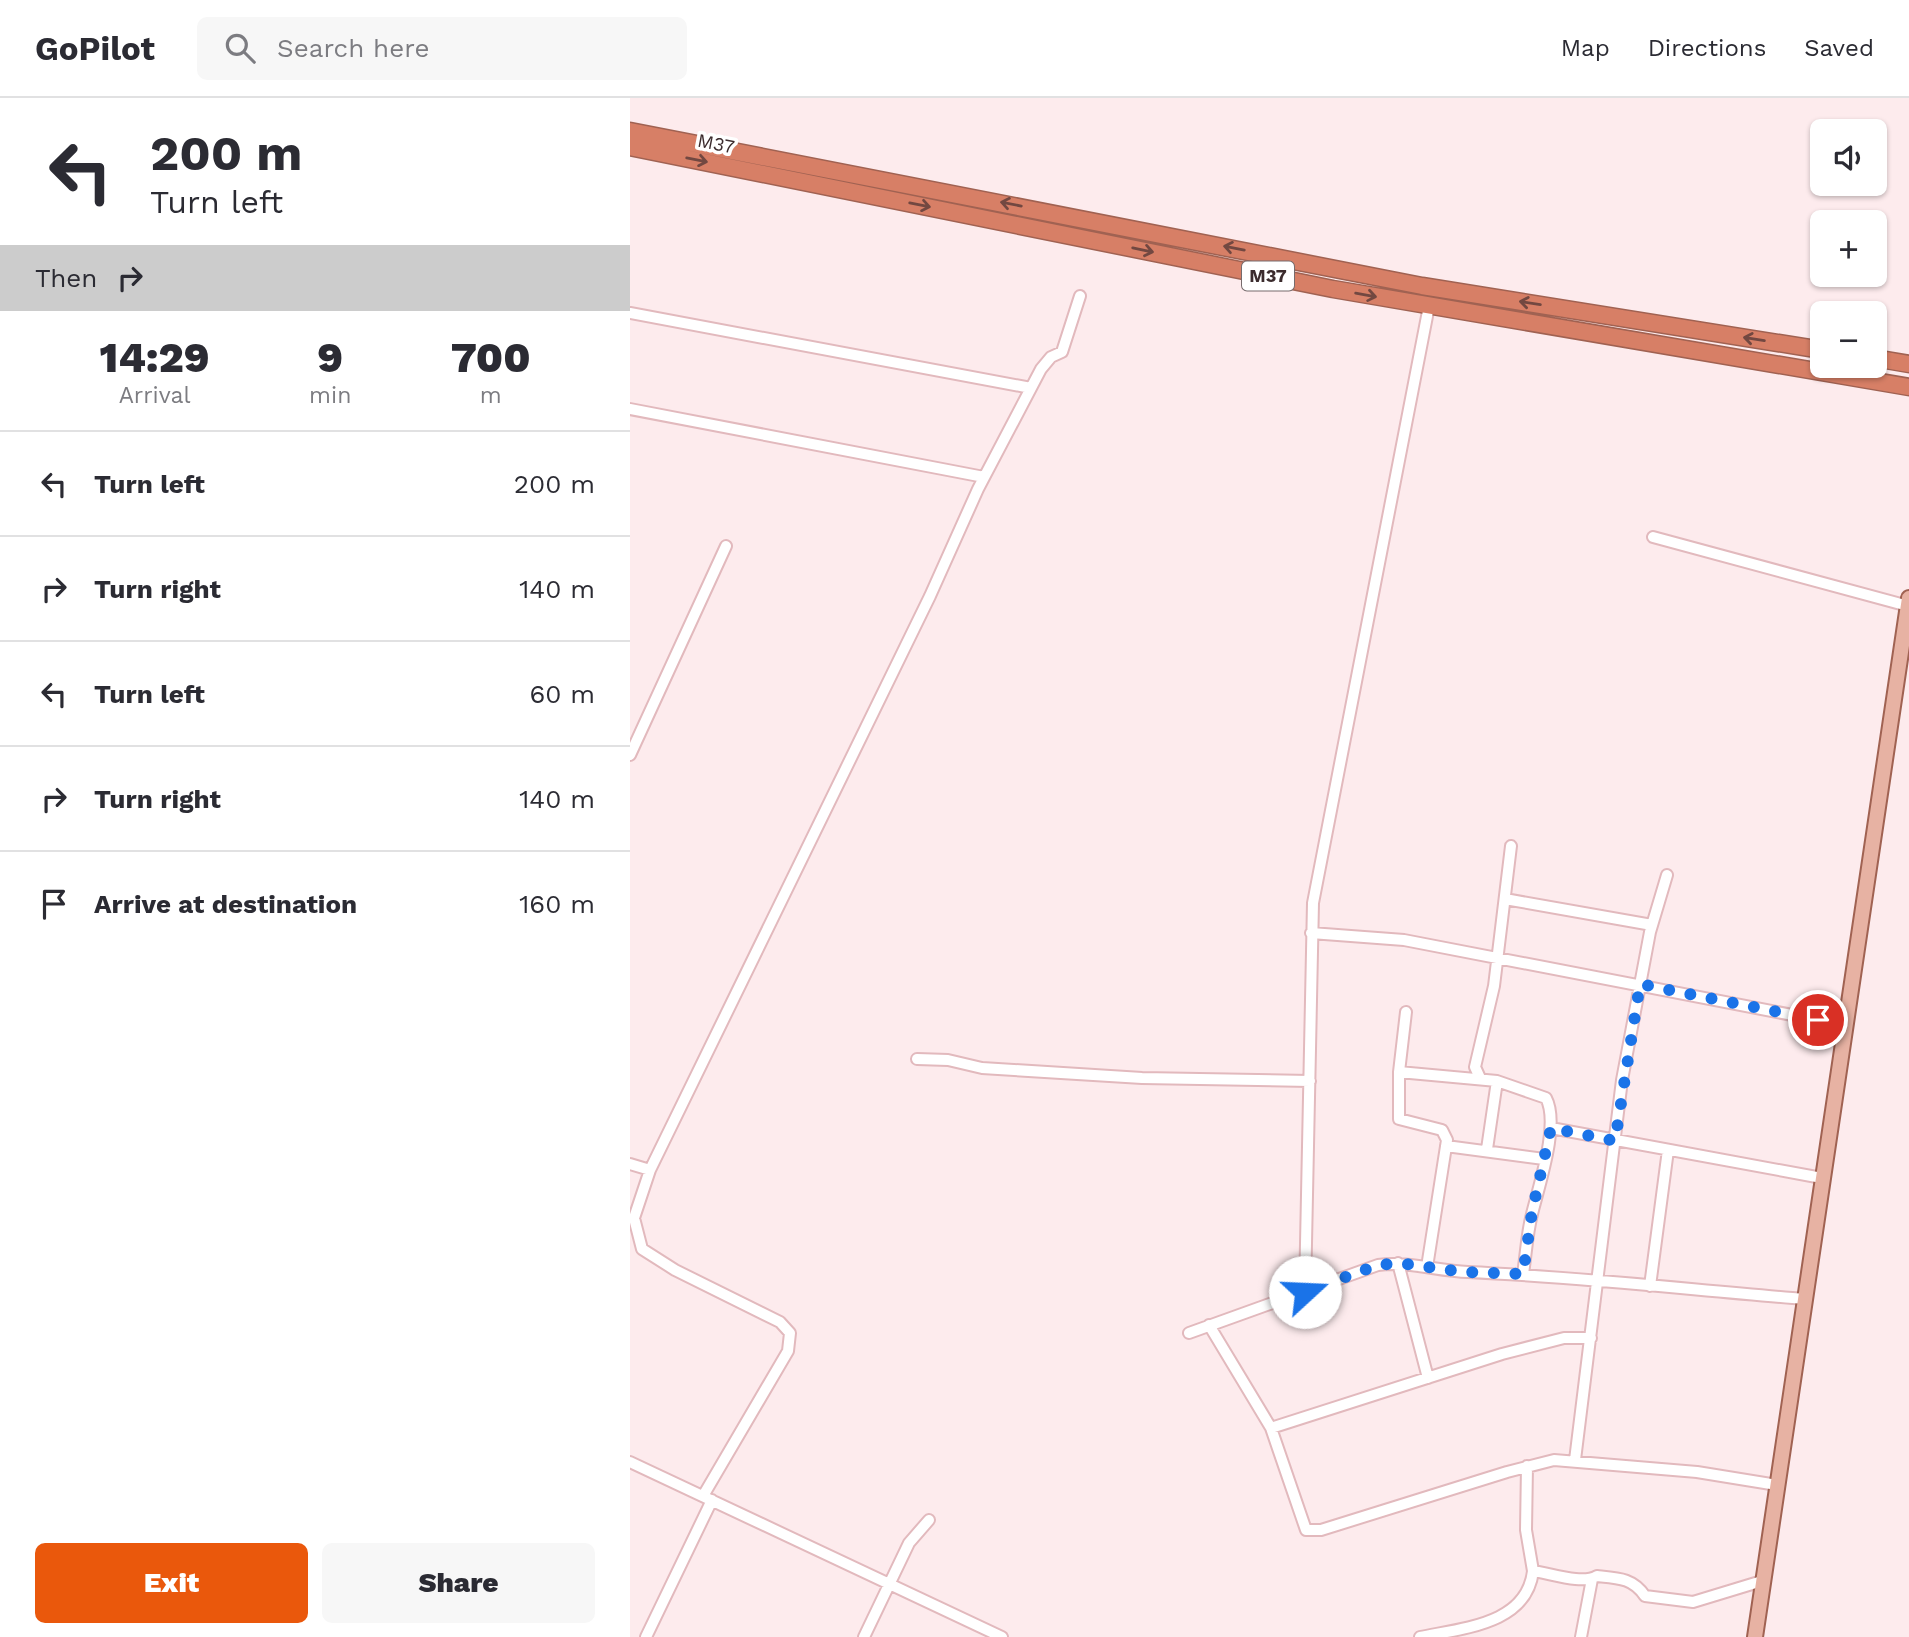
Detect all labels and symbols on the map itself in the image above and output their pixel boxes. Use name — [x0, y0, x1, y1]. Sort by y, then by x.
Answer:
street label: M37 — [695, 129, 736, 158]
one-way arrow — [685, 154, 708, 167]
one-way arrow — [1000, 196, 1023, 210]
one-way arrow — [908, 198, 931, 212]
one-way arrow — [1223, 240, 1246, 254]
one-way arrow — [1131, 243, 1154, 257]
road number: M37 — [1242, 261, 1294, 290]
one-way arrow — [1354, 289, 1377, 302]
one-way arrow — [1519, 296, 1542, 309]
one-way arrow — [1743, 332, 1766, 345]
pin — [1788, 990, 1848, 1050]
position arrow — [1268, 1255, 1342, 1329]

